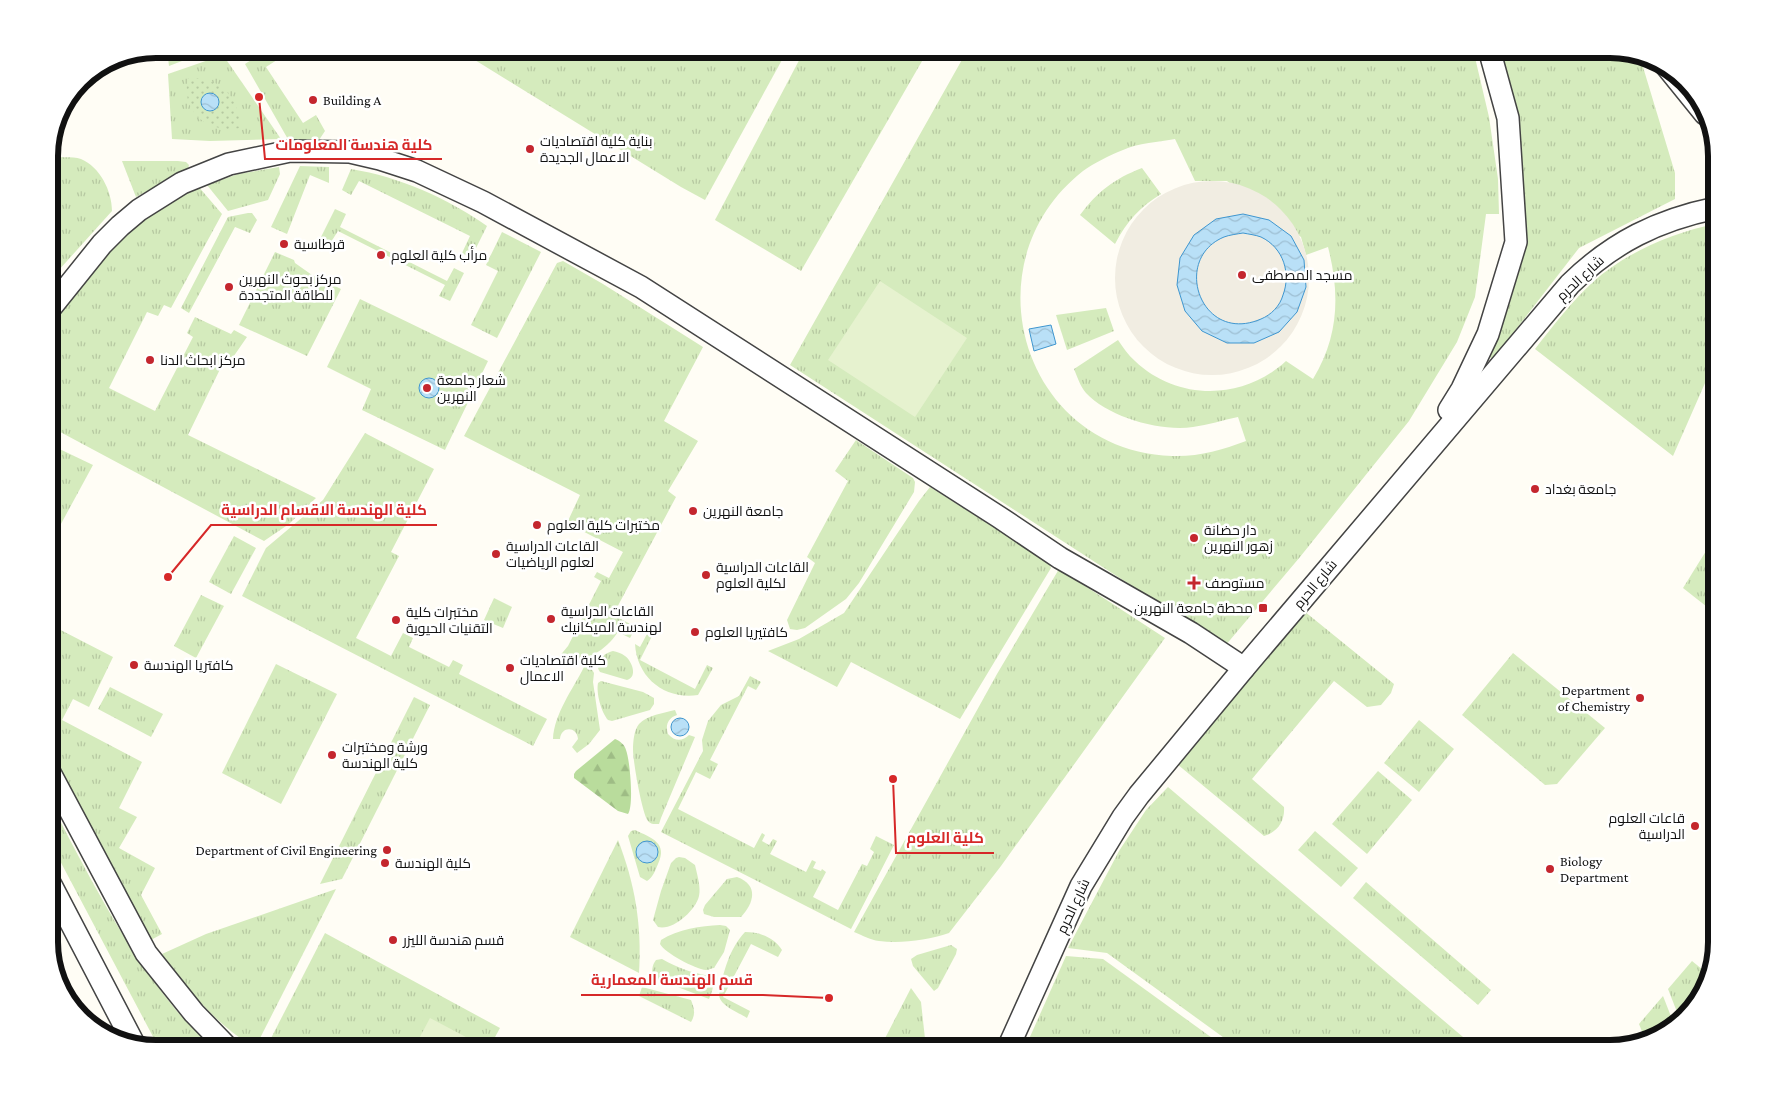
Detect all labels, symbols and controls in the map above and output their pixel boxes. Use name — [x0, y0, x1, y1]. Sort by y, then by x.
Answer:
place label: Building A — [323, 92, 381, 108]
marker: Building A — [307, 94, 319, 106]
callout: كلية هندسة المعلومات — [265, 129, 442, 159]
place label: بناية كلية اقتصاديات الاعمال الجديدة — [540, 133, 652, 166]
text: كلية هندسة المعلومات — [276, 137, 432, 154]
marker: بناية كلية اقتصاديات الاعمال الجديدة — [524, 143, 536, 155]
place label: قرطاسية — [294, 236, 345, 252]
marker: قرطاسية — [278, 238, 290, 250]
place label: مرأب كلية العلوم — [391, 246, 487, 265]
marker: مرأب كلية العلوم — [375, 249, 387, 261]
street label: شارع الحرم — [1553, 252, 1608, 305]
place label: مسجد المصطفى — [1252, 267, 1352, 283]
marker: مسجد المصطفى — [1236, 269, 1248, 281]
place label: مركز بحوث النهرين للطاقة المتجددة — [239, 271, 342, 303]
marker: مركز بحوث النهرين للطاقة المتجددة — [223, 281, 235, 293]
place label: مركز ابحاث الدنا — [160, 352, 246, 368]
marker: مركز ابحاث الدنا — [144, 354, 156, 366]
place label: شعار جامعة النهرين — [437, 372, 506, 404]
marker: شعار جامعة النهرين — [421, 382, 433, 394]
place label: جامعة بغداد — [1545, 481, 1616, 497]
marker: جامعة بغداد — [1529, 483, 1541, 495]
callout: كلية الهندسة الاقسام الدراسية — [211, 495, 437, 525]
text: كلية الهندسة الاقسام الدراسية — [221, 502, 427, 520]
place label: جامعة النهرين — [703, 503, 783, 519]
marker: جامعة النهرين — [687, 505, 699, 517]
place label: مختبرات كلية العلوم — [547, 517, 660, 535]
marker: مختبرات كلية العلوم — [531, 519, 543, 531]
place label: دار حضانة زهور النهرين — [1204, 522, 1273, 554]
marker: دار حضانة زهور النهرين — [1188, 532, 1200, 544]
place label: القاعات الدراسية لعلوم الرياضيات — [506, 538, 599, 572]
marker: القاعات الدراسية لعلوم الرياضيات — [490, 548, 502, 560]
street label: شارع الحرم — [1290, 556, 1342, 613]
place label: القاعات الدراسية لكلية العلوم — [716, 559, 809, 593]
marker: القاعات الدراسية لكلية العلوم — [700, 569, 712, 581]
place label: مستوصف — [1205, 575, 1265, 591]
marker: مستوصف — [1187, 576, 1201, 590]
place label: محطة جامعة النهرين — [1134, 600, 1253, 616]
marker: محطة جامعة النهرين — [1257, 602, 1269, 614]
place label: القاعات الدراسية لهندسة الميكانيك — [561, 603, 662, 635]
place label: مختبرات كلية التقنيات الحيوية — [406, 604, 493, 636]
marker: القاعات الدراسية لهندسة الميكانيك — [545, 613, 557, 625]
marker: مختبرات كلية التقنيات الحيوية — [390, 614, 402, 626]
place label: كافتيريا العلوم — [705, 624, 788, 642]
marker: كافتيريا العلوم — [689, 626, 701, 638]
place label: كلية اقتصاديات الاعمال — [520, 652, 606, 685]
place label: كافتريا الهندسة — [144, 657, 233, 673]
marker: كافتريا الهندسة — [128, 659, 140, 671]
marker: كلية اقتصاديات الاعمال — [504, 662, 516, 674]
place label: Department of Chemistry — [1558, 682, 1631, 714]
marker: Department of Chemistry — [1634, 692, 1646, 704]
place label: ورشة ومختبرات كلية الهندسة — [342, 739, 428, 771]
marker: ورشة ومختبرات كلية الهندسة — [326, 749, 338, 761]
place label: قاعات العلوم الدراسية — [1609, 810, 1685, 842]
marker: قاعات العلوم الدراسية — [1689, 820, 1701, 832]
callout: كلية العلوم — [896, 823, 994, 853]
text: كلية العلوم — [906, 830, 984, 848]
place label: Department of Civil Engineering — [196, 842, 377, 858]
marker: Department of Civil Engineering — [381, 844, 393, 856]
place label: Biology Department — [1560, 853, 1629, 885]
place label: كلية الهندسة — [395, 855, 471, 871]
marker: كلية الهندسة — [379, 857, 391, 869]
marker: Biology Department — [1544, 863, 1556, 875]
street label: شارع الحرم — [1053, 876, 1094, 937]
place label: قسم هندسة الليزر — [402, 932, 504, 950]
marker: قسم هندسة الليزر — [387, 934, 399, 946]
callout: قسم الهندسة المعمارية — [581, 965, 763, 995]
text: قسم الهندسة المعمارية — [591, 972, 753, 990]

